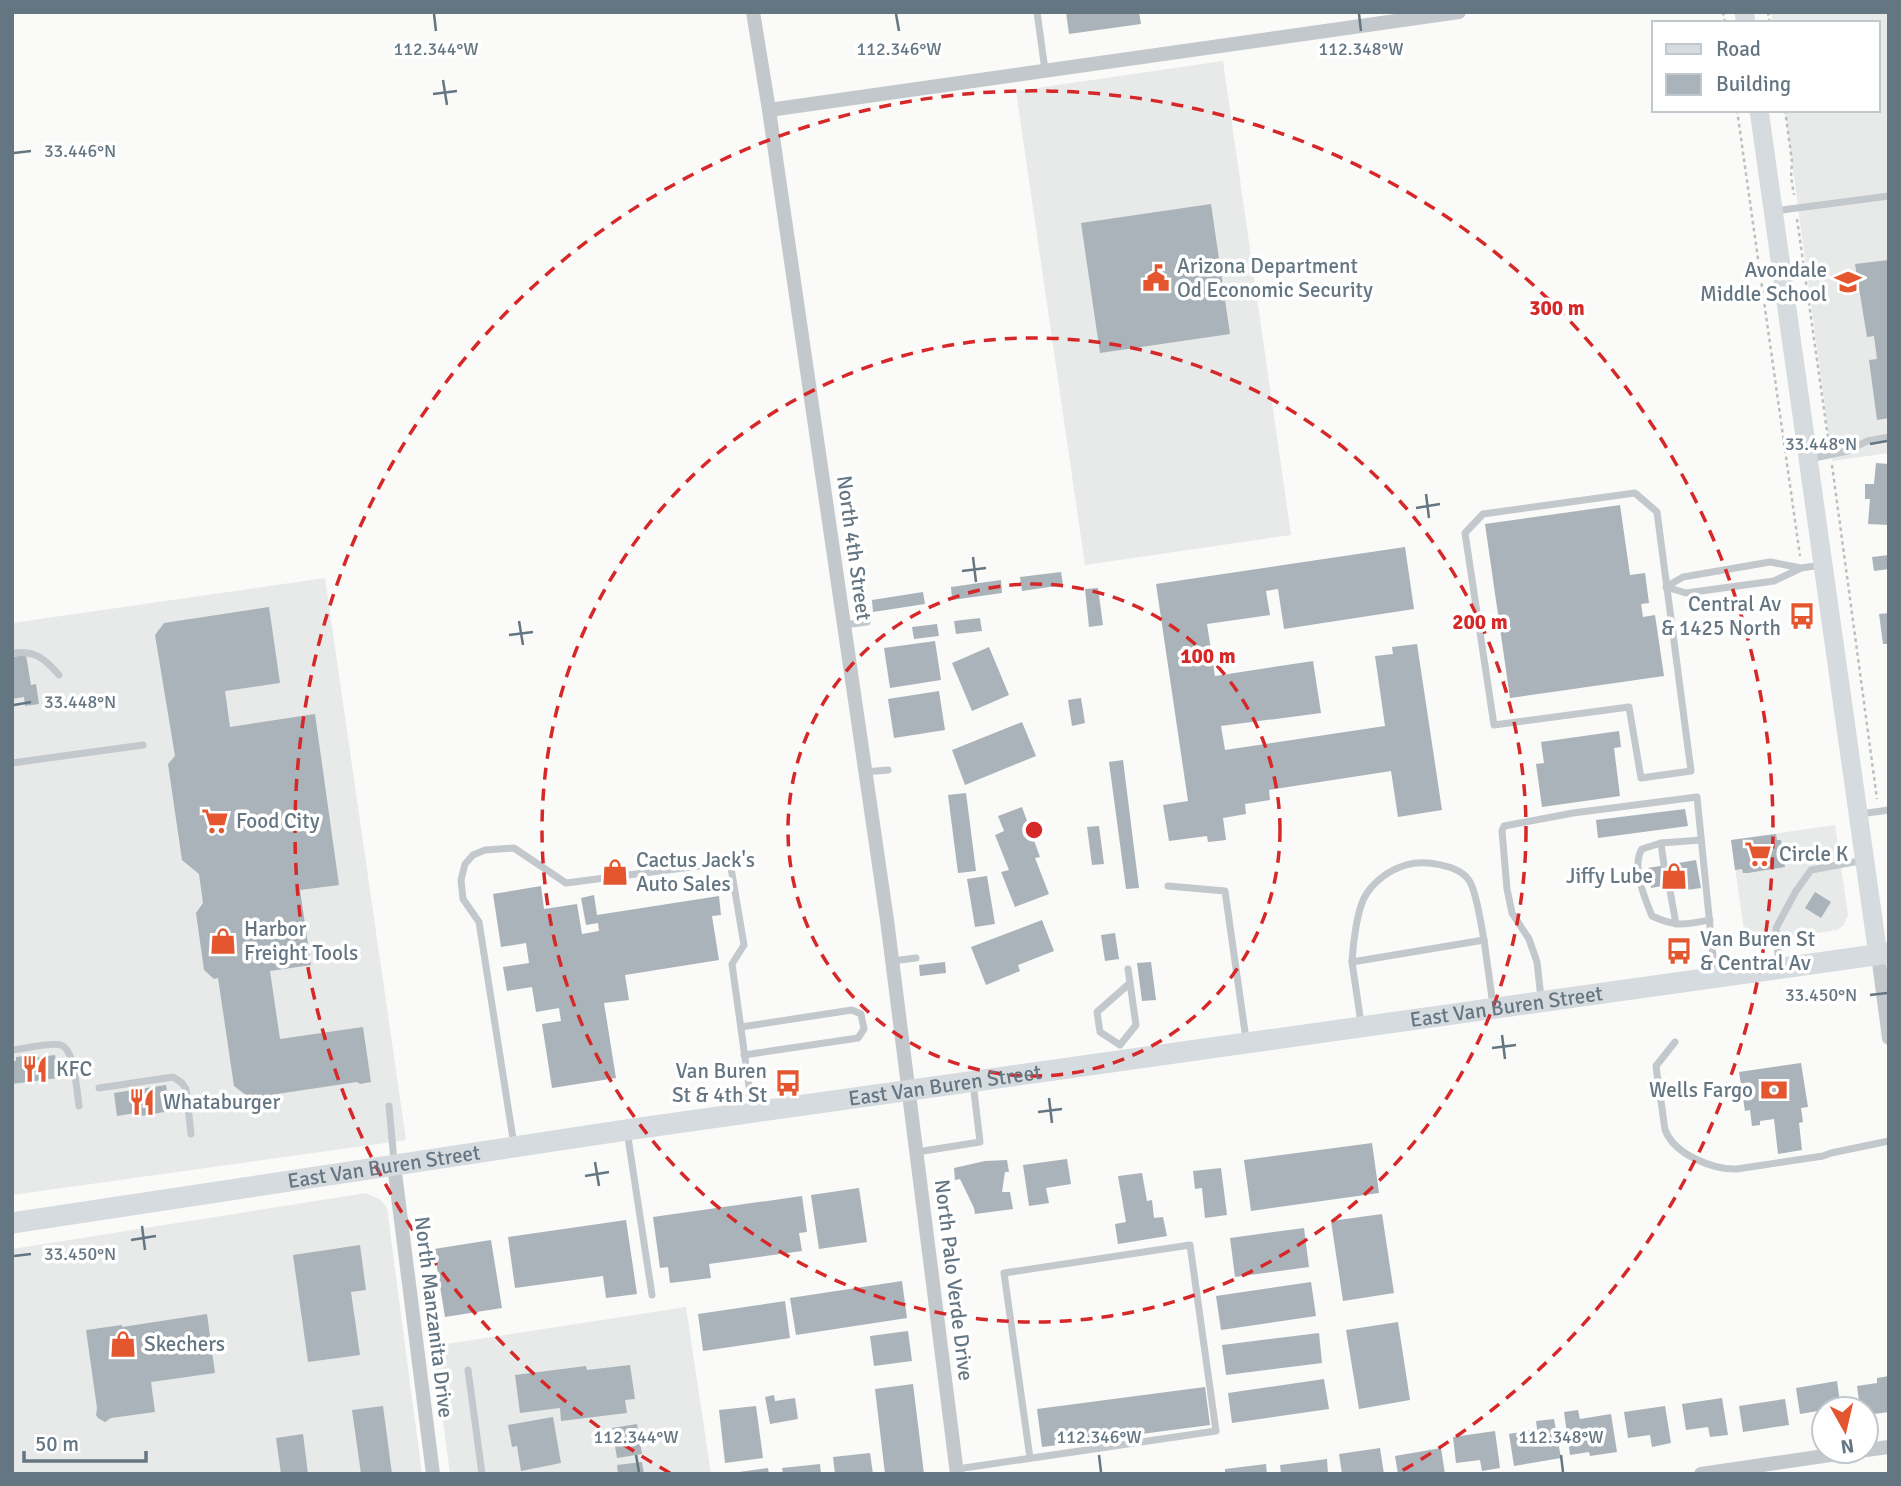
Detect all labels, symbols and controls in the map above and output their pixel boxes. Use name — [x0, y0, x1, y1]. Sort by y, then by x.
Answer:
legend — [1652, 21, 1880, 112]
text: Road — [1716, 36, 1761, 62]
text: 112.344°W — [393, 38, 479, 60]
text: 112.346°W — [856, 38, 942, 60]
text: 112.348°W — [1318, 38, 1404, 60]
text: Building — [1716, 71, 1791, 97]
text: 33.446°N — [44, 140, 116, 162]
place label: Arizona Department Od Economic Security — [1177, 253, 1373, 303]
place label: Avondale Middle School — [1700, 257, 1827, 307]
public building icon: Arizona Department Od Economic Security — [1141, 263, 1171, 293]
school or university icon: Avondale Middle School — [1833, 267, 1863, 297]
text: 300 m — [1529, 295, 1585, 321]
text: 33.448°N — [1785, 433, 1857, 455]
street label: North 4th Street — [831, 474, 877, 622]
place label: Central Av & 1425 North — [1661, 591, 1781, 641]
bus stop icon: Central Av & 1425 North — [1787, 601, 1817, 631]
text: 200 m — [1452, 609, 1508, 635]
text: 100 m — [1180, 643, 1236, 669]
text: 33.448°N — [44, 691, 116, 713]
supermarket icon: Food City — [200, 806, 230, 836]
place label: Food City — [236, 808, 320, 834]
centre of rings — [1022, 818, 1046, 842]
supermarket icon: Circle K — [1743, 839, 1773, 869]
place label: Circle K — [1779, 841, 1849, 867]
place label: Cactus Jack's Auto Sales — [636, 847, 755, 897]
shop icon: Cactus Jack's Auto Sales — [600, 857, 630, 887]
shop icon: Jiffy Lube — [1659, 861, 1689, 891]
place label: Jiffy Lube — [1566, 863, 1653, 889]
place label: Harbor Freight Tools — [244, 916, 358, 966]
shop icon: Harbor Freight Tools — [208, 926, 238, 956]
place label: Van Buren St & Central Av — [1700, 926, 1815, 976]
bus stop icon: Van Buren St & Central Av — [1664, 936, 1694, 966]
street label: East Van Buren Street — [1408, 980, 1605, 1033]
text: 33.450°N — [1785, 984, 1857, 1006]
restaurant icon: KFC — [20, 1054, 50, 1084]
place label: KFC — [56, 1056, 92, 1082]
place label: Van Buren St & 4th St — [672, 1058, 767, 1108]
street label: East Van Buren Street — [847, 1059, 1043, 1112]
bus stop icon: Van Buren St & 4th St — [773, 1068, 803, 1098]
bank icon: Wells Fargo — [1759, 1075, 1789, 1105]
place label: Wells Fargo — [1649, 1077, 1753, 1103]
restaurant icon: Whataburger — [127, 1087, 157, 1117]
place label: Whataburger — [163, 1089, 280, 1115]
street label: East Van Buren Street — [286, 1139, 482, 1194]
street label: North Palo Verde Drive — [929, 1178, 979, 1382]
street label: North Manzanita Drive — [409, 1215, 459, 1419]
text: 33.450°N — [44, 1243, 116, 1265]
shop icon: Skechers — [108, 1329, 138, 1359]
place label: Skechers — [144, 1331, 225, 1357]
north arrow — [1810, 1395, 1880, 1465]
scale bar — [24, 1420, 147, 1464]
text: 112.344°W — [593, 1426, 679, 1448]
text: 112.346°W — [1056, 1426, 1142, 1448]
text: 112.348°W — [1518, 1426, 1604, 1448]
text: 50 m — [35, 1431, 79, 1457]
text: N — [1839, 1433, 1855, 1459]

